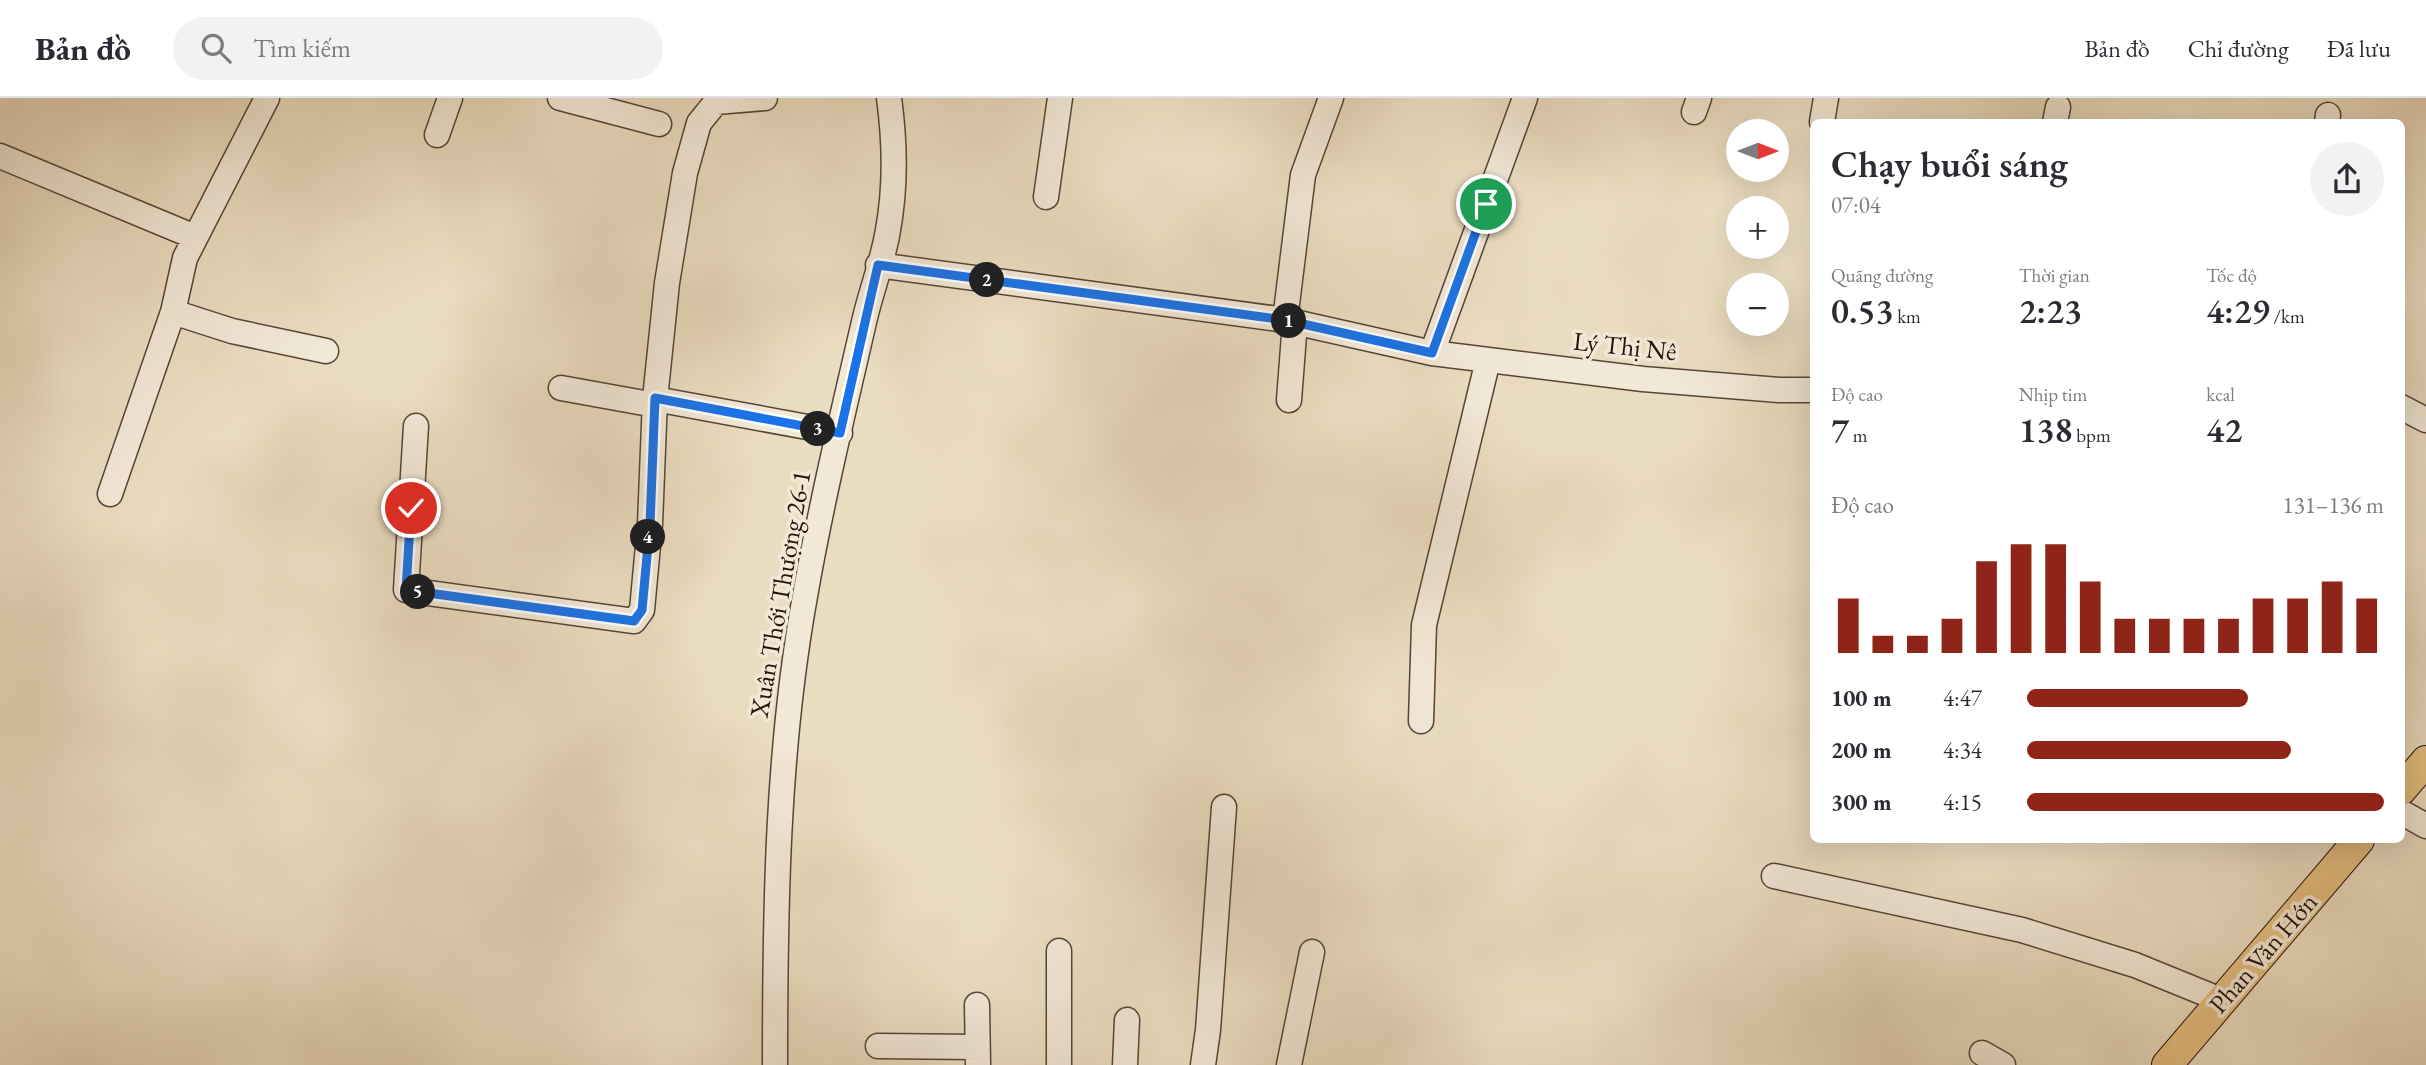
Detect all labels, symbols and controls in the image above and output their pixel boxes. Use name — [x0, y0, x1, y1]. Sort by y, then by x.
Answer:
search box — [173, 17, 663, 80]
text: Bản đồ — [35, 27, 131, 70]
icon: search — [197, 29, 235, 67]
text: Tìm kiếm — [253, 31, 351, 65]
text: Bản đồ — [2085, 33, 2150, 64]
text: Chỉ đường — [2188, 33, 2289, 64]
text: Đã lưu — [2327, 33, 2391, 64]
north arrow — [1726, 119, 1788, 182]
map controls — [1726, 119, 1789, 336]
text: Chạy buổi sáng — [1831, 139, 2068, 188]
button: share — [2310, 142, 2384, 216]
pin — [1456, 174, 1516, 234]
icon: arrive — [1467, 185, 1505, 223]
text: 07:04 — [1831, 190, 1881, 220]
button: + — [1726, 196, 1789, 259]
pin: 2 — [970, 262, 1004, 298]
text: Quãng đường — [1831, 263, 1933, 288]
text: Thời gian — [2019, 263, 2090, 288]
text: Tốc độ — [2206, 263, 2257, 288]
text: 2 — [981, 267, 992, 292]
button: − — [1726, 273, 1789, 336]
text: 0.53 — [1831, 288, 1893, 333]
text: 2:23 — [2019, 288, 2082, 333]
text: 4:29 — [2206, 288, 2270, 333]
pin: 1 — [1272, 304, 1306, 339]
text: km — [1893, 304, 1921, 329]
text: /km — [2270, 304, 2305, 329]
text: 1 — [1283, 308, 1294, 333]
street label: Lý Thị Nê — [1572, 324, 1678, 368]
text: Độ cao — [1831, 382, 1883, 407]
text: Nhịp tim — [2019, 382, 2087, 407]
text: kcal — [2206, 382, 2235, 407]
text: 7 — [1831, 407, 1849, 452]
text: 138 — [2019, 407, 2073, 452]
text: 42 — [2206, 407, 2242, 452]
pin: 3 — [800, 412, 836, 446]
text: 3 — [812, 416, 823, 441]
text: m — [1849, 423, 1868, 448]
text: bpm — [2073, 423, 2111, 448]
street label: Xuân Thới Thượng 26-1 — [741, 468, 818, 721]
pin — [381, 478, 441, 538]
icon: check — [392, 489, 430, 527]
text: Độ cao — [1831, 490, 1894, 520]
text: 131–136 m — [2283, 490, 2384, 520]
pin: 4 — [630, 520, 666, 555]
text: 4 — [642, 524, 653, 549]
pin: 5 — [400, 574, 436, 610]
text: 5 — [412, 579, 423, 604]
text: 100 m — [1831, 683, 1892, 713]
text: 4:47 — [1943, 683, 1982, 713]
text: 200 m — [1831, 735, 1892, 765]
text: 4:34 — [1943, 735, 1982, 765]
text: 300 m — [1831, 787, 1892, 817]
text: 4:15 — [1943, 787, 1982, 817]
street label: Phan Văn Hớn — [2201, 885, 2325, 1020]

